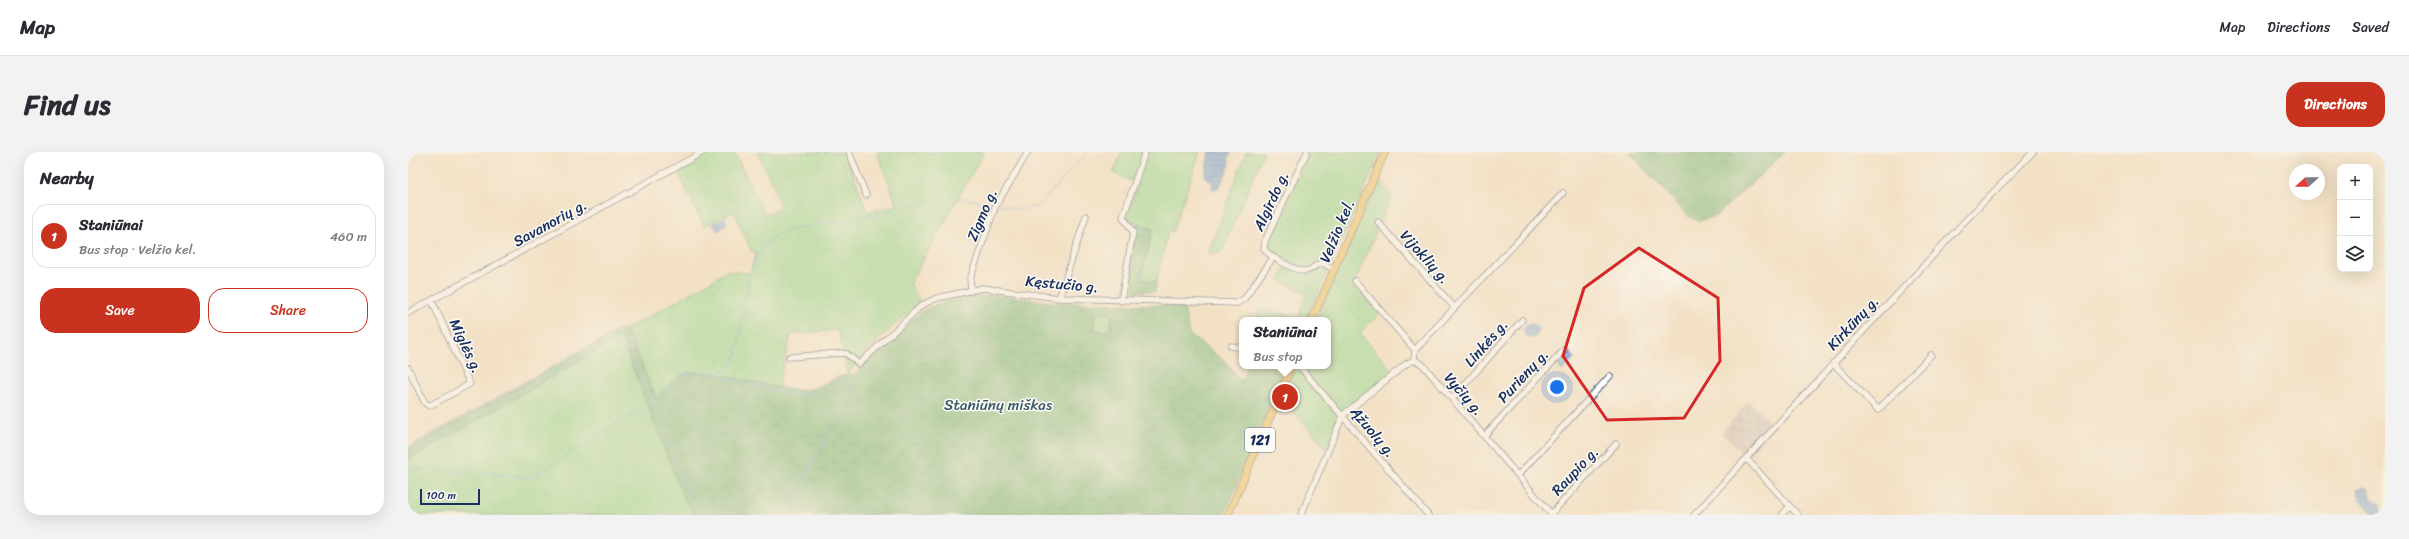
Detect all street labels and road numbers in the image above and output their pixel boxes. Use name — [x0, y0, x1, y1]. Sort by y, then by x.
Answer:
street label: Algirdo g. — [1245, 167, 1296, 236]
street label: Zigmo g. — [959, 185, 1005, 245]
street label: Savanorių g. — [508, 192, 592, 254]
street label: Velžio kel. — [1312, 195, 1362, 267]
street label: Vijoklių g. — [1393, 224, 1457, 290]
street label: Kęstučio g. — [1024, 268, 1100, 300]
street label: Kirkūnų g. — [1820, 289, 1886, 357]
street label: Linkės g. — [1457, 313, 1515, 373]
street label: Miglės g. — [442, 314, 490, 378]
street label: Purienų g. — [1491, 343, 1555, 409]
street label: Vyčių g. — [1437, 366, 1491, 422]
street label: Ąžuolų g. — [1343, 400, 1402, 464]
road number: 121 — [1245, 428, 1275, 452]
street label: Raupio g. — [1545, 440, 1605, 502]

